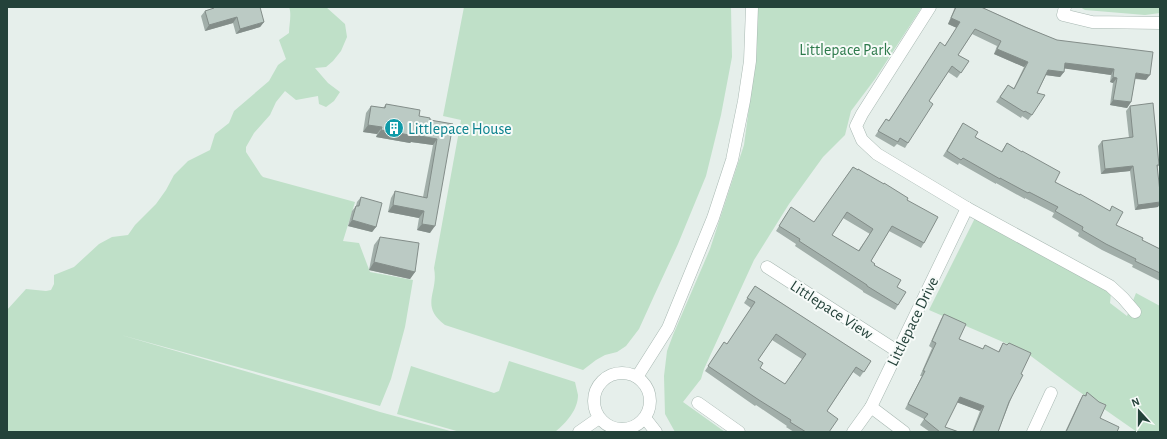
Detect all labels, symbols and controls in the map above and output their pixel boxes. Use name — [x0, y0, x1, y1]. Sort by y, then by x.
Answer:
park label: Littlepace Park — [799, 42, 891, 58]
building icon: Littlepace House — [383, 117, 405, 139]
place label: Littlepace House — [408, 121, 512, 137]
street label: Littlepace Drive — [884, 274, 941, 369]
street label: Littlepace View — [787, 277, 876, 342]
north arrow — [1119, 391, 1159, 431]
text: N — [1130, 396, 1141, 409]

